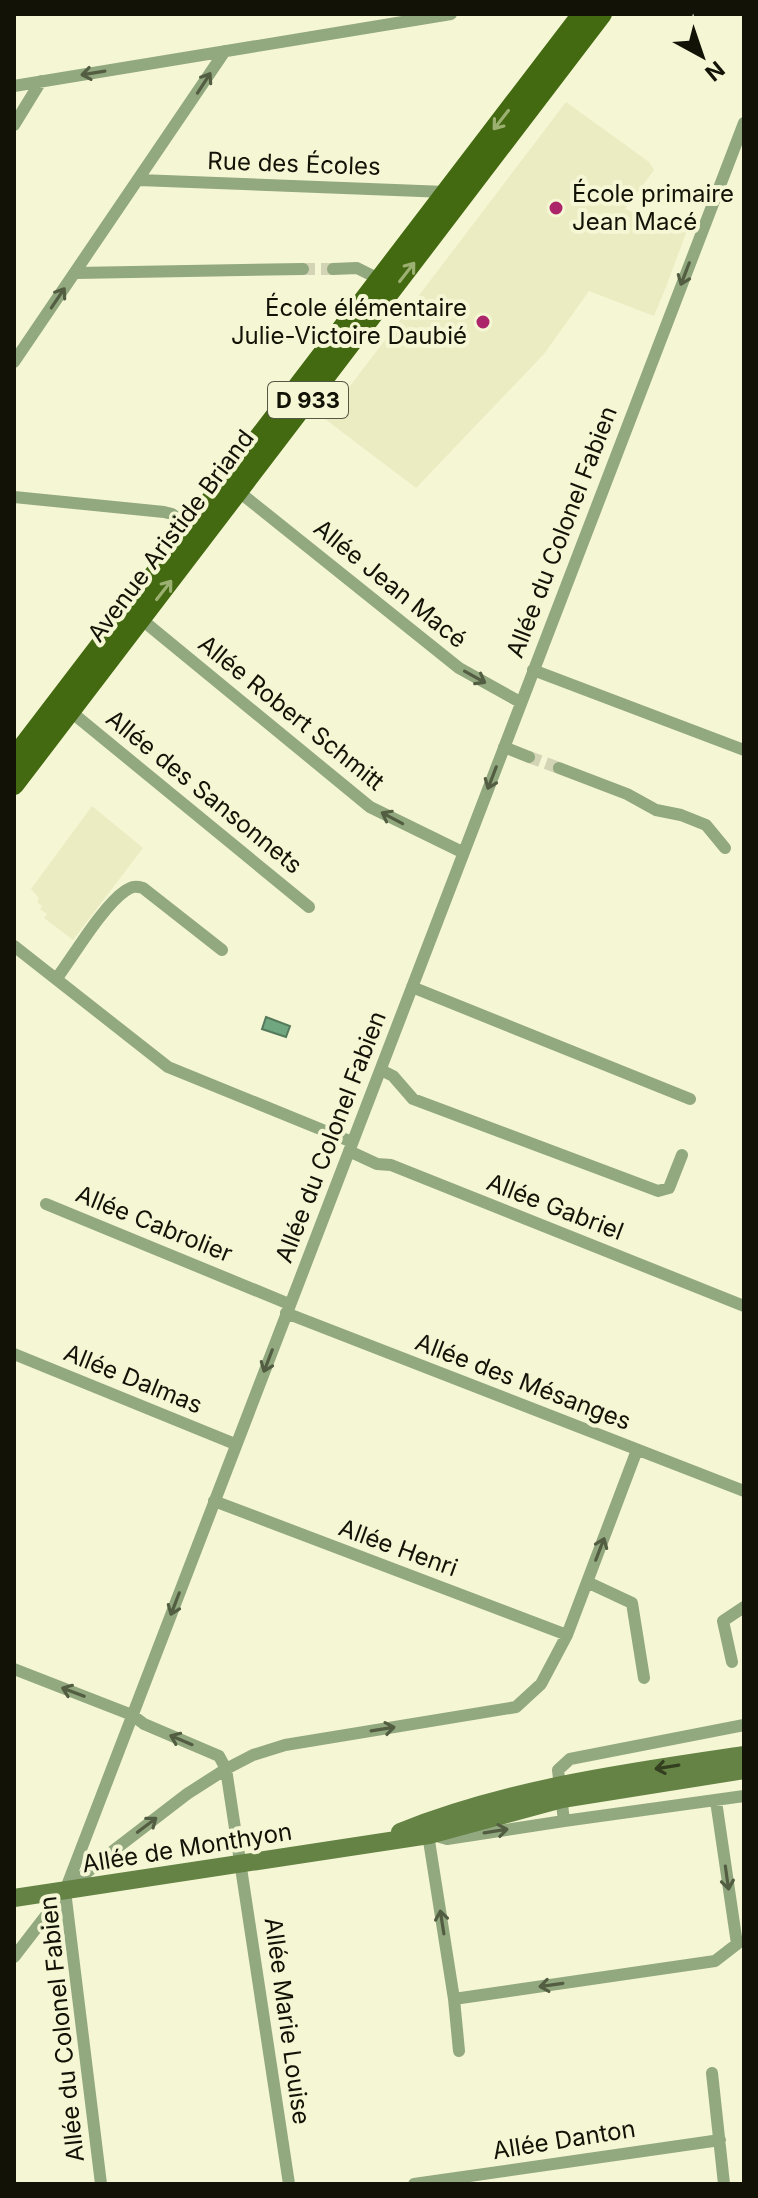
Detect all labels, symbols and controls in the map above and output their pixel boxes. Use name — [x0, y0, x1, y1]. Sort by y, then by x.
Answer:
north arrow — [662, 16, 742, 96]
text: N — [700, 56, 730, 87]
one-way arrow — [81, 66, 106, 81]
one-way arrow — [196, 72, 212, 95]
one-way arrow — [492, 109, 509, 130]
street label: Rue des Écoles — [207, 145, 381, 181]
place label: École primaire Jean Macé — [572, 178, 734, 236]
marker: École primaire Jean Macé — [547, 199, 565, 217]
one-way arrow — [677, 261, 691, 286]
one-way arrow — [398, 262, 415, 283]
one-way arrow — [50, 288, 66, 310]
place label: École élémentaire Julie-Victoire Daubié — [231, 292, 467, 350]
marker: École élémentaire Julie-Victoire Daubié — [474, 313, 492, 331]
road number: D 933 — [268, 382, 348, 418]
street label: Allée du Colonel Fabien — [500, 402, 623, 662]
street label: Avenue Aristide Briand — [81, 424, 260, 647]
street label: Allée Jean Macé — [308, 513, 473, 654]
one-way arrow — [155, 580, 172, 601]
street label: Allée Robert Schmitt — [193, 629, 390, 796]
one-way arrow — [463, 670, 487, 685]
street label: Allée des Sansonnets — [100, 704, 308, 880]
one-way arrow — [484, 765, 498, 790]
one-way arrow — [380, 810, 404, 826]
street label: Allée du Colonel Fabien — [269, 1007, 392, 1267]
street label: Allée Gabriel — [483, 1167, 628, 1246]
street label: Allée Cabrolier — [72, 1179, 237, 1268]
street label: Allée des Mésanges — [411, 1327, 635, 1436]
street label: Allée Dalmas — [60, 1338, 207, 1419]
one-way arrow — [260, 1348, 275, 1373]
street label: Allée Henri — [335, 1513, 461, 1582]
one-way arrow — [594, 1537, 608, 1562]
one-way arrow — [167, 1591, 181, 1615]
one-way arrow — [61, 1684, 86, 1698]
one-way arrow — [370, 1720, 395, 1735]
one-way arrow — [170, 1732, 194, 1747]
one-way arrow — [655, 1760, 680, 1775]
one-way arrow — [136, 1816, 157, 1833]
street label: Allée de Monthyon — [80, 1817, 294, 1878]
one-way arrow — [483, 1823, 508, 1838]
one-way arrow — [720, 1865, 735, 1890]
street label: Allée du Colonel Fabien — [33, 1895, 90, 2163]
one-way arrow — [434, 1910, 449, 1935]
street label: Allée Marie Louise — [259, 1916, 316, 2126]
one-way arrow — [539, 1978, 565, 1993]
street label: Allée Danton — [490, 2114, 637, 2165]

